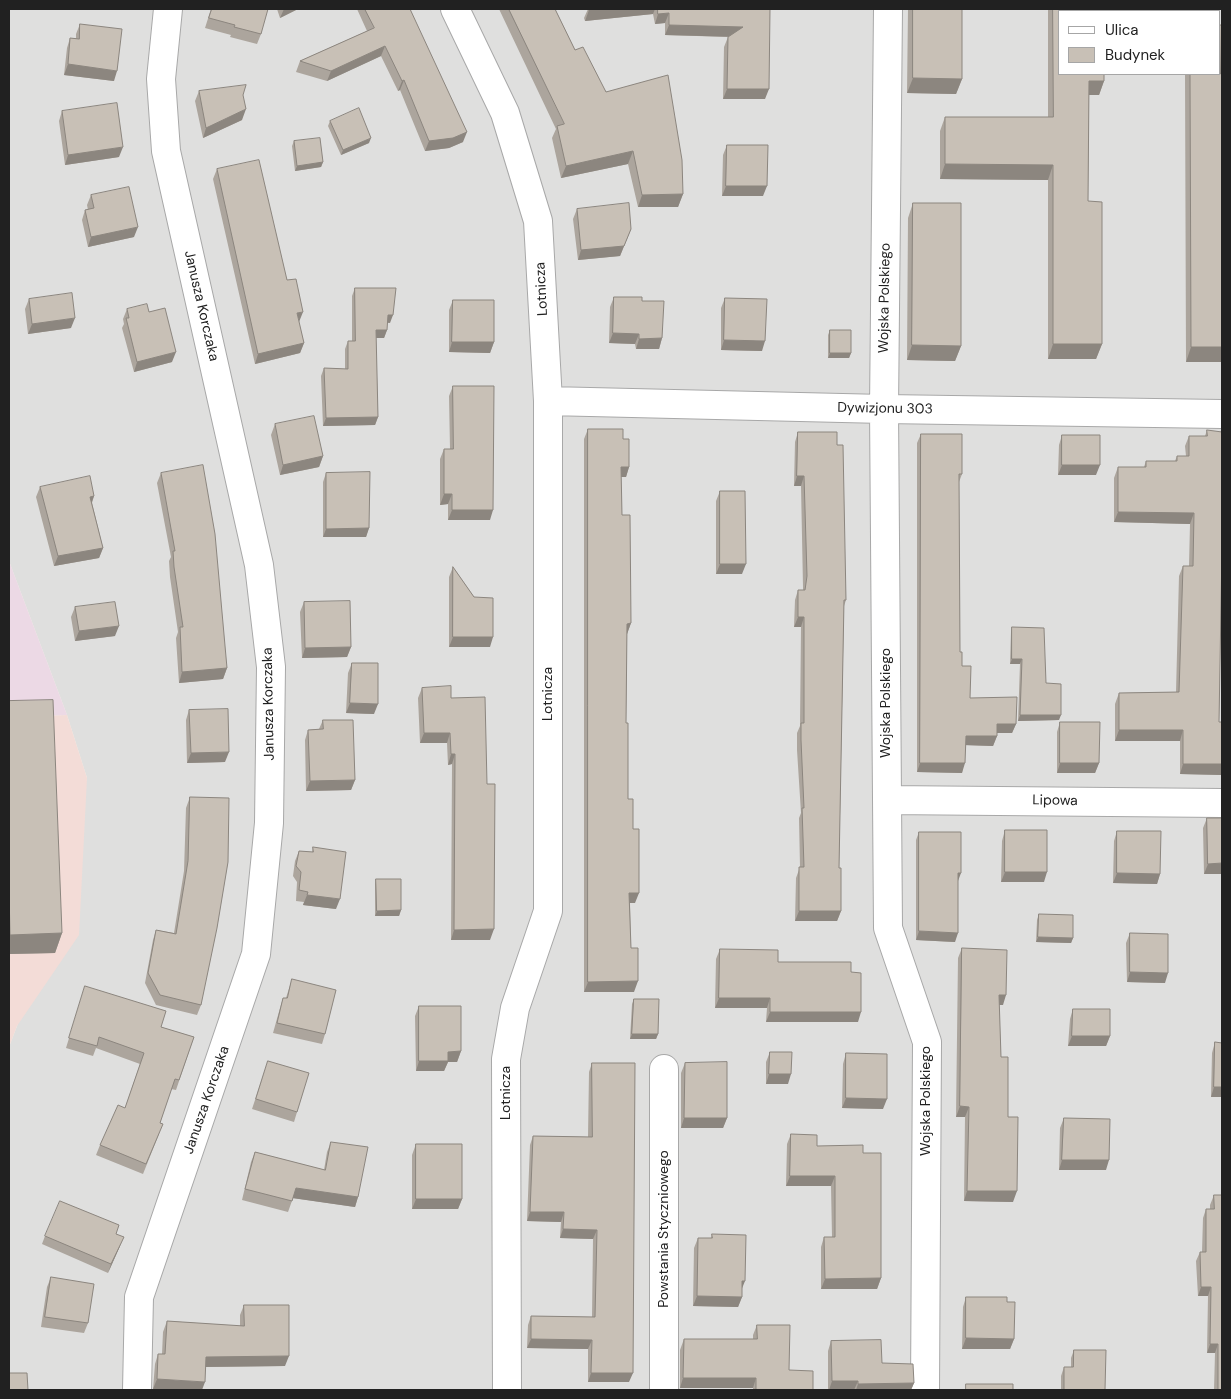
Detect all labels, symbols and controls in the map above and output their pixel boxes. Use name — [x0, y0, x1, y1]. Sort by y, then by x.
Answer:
legend — [1058, 10, 1221, 75]
text: Ulica — [1105, 20, 1139, 40]
text: Budynek — [1105, 45, 1165, 65]
street label: Wojska Polskiego — [876, 243, 894, 353]
street label: Janusza Korczaka — [180, 249, 222, 363]
street label: Lotnicza — [532, 262, 552, 316]
street label: Dywizjonu 303 — [837, 400, 933, 418]
street label: Janusza Korczaka — [260, 647, 278, 761]
street label: Wojska Polskiego — [878, 648, 894, 758]
street label: Lotnicza — [540, 667, 556, 721]
street label: Lipowa — [1032, 792, 1078, 810]
street label: Janusza Korczaka — [181, 1044, 233, 1156]
street label: Wojska Polskiego — [918, 1046, 934, 1156]
street label: Lotnicza — [498, 1066, 514, 1120]
street label: Powstania Styczniowego — [656, 1150, 672, 1308]

